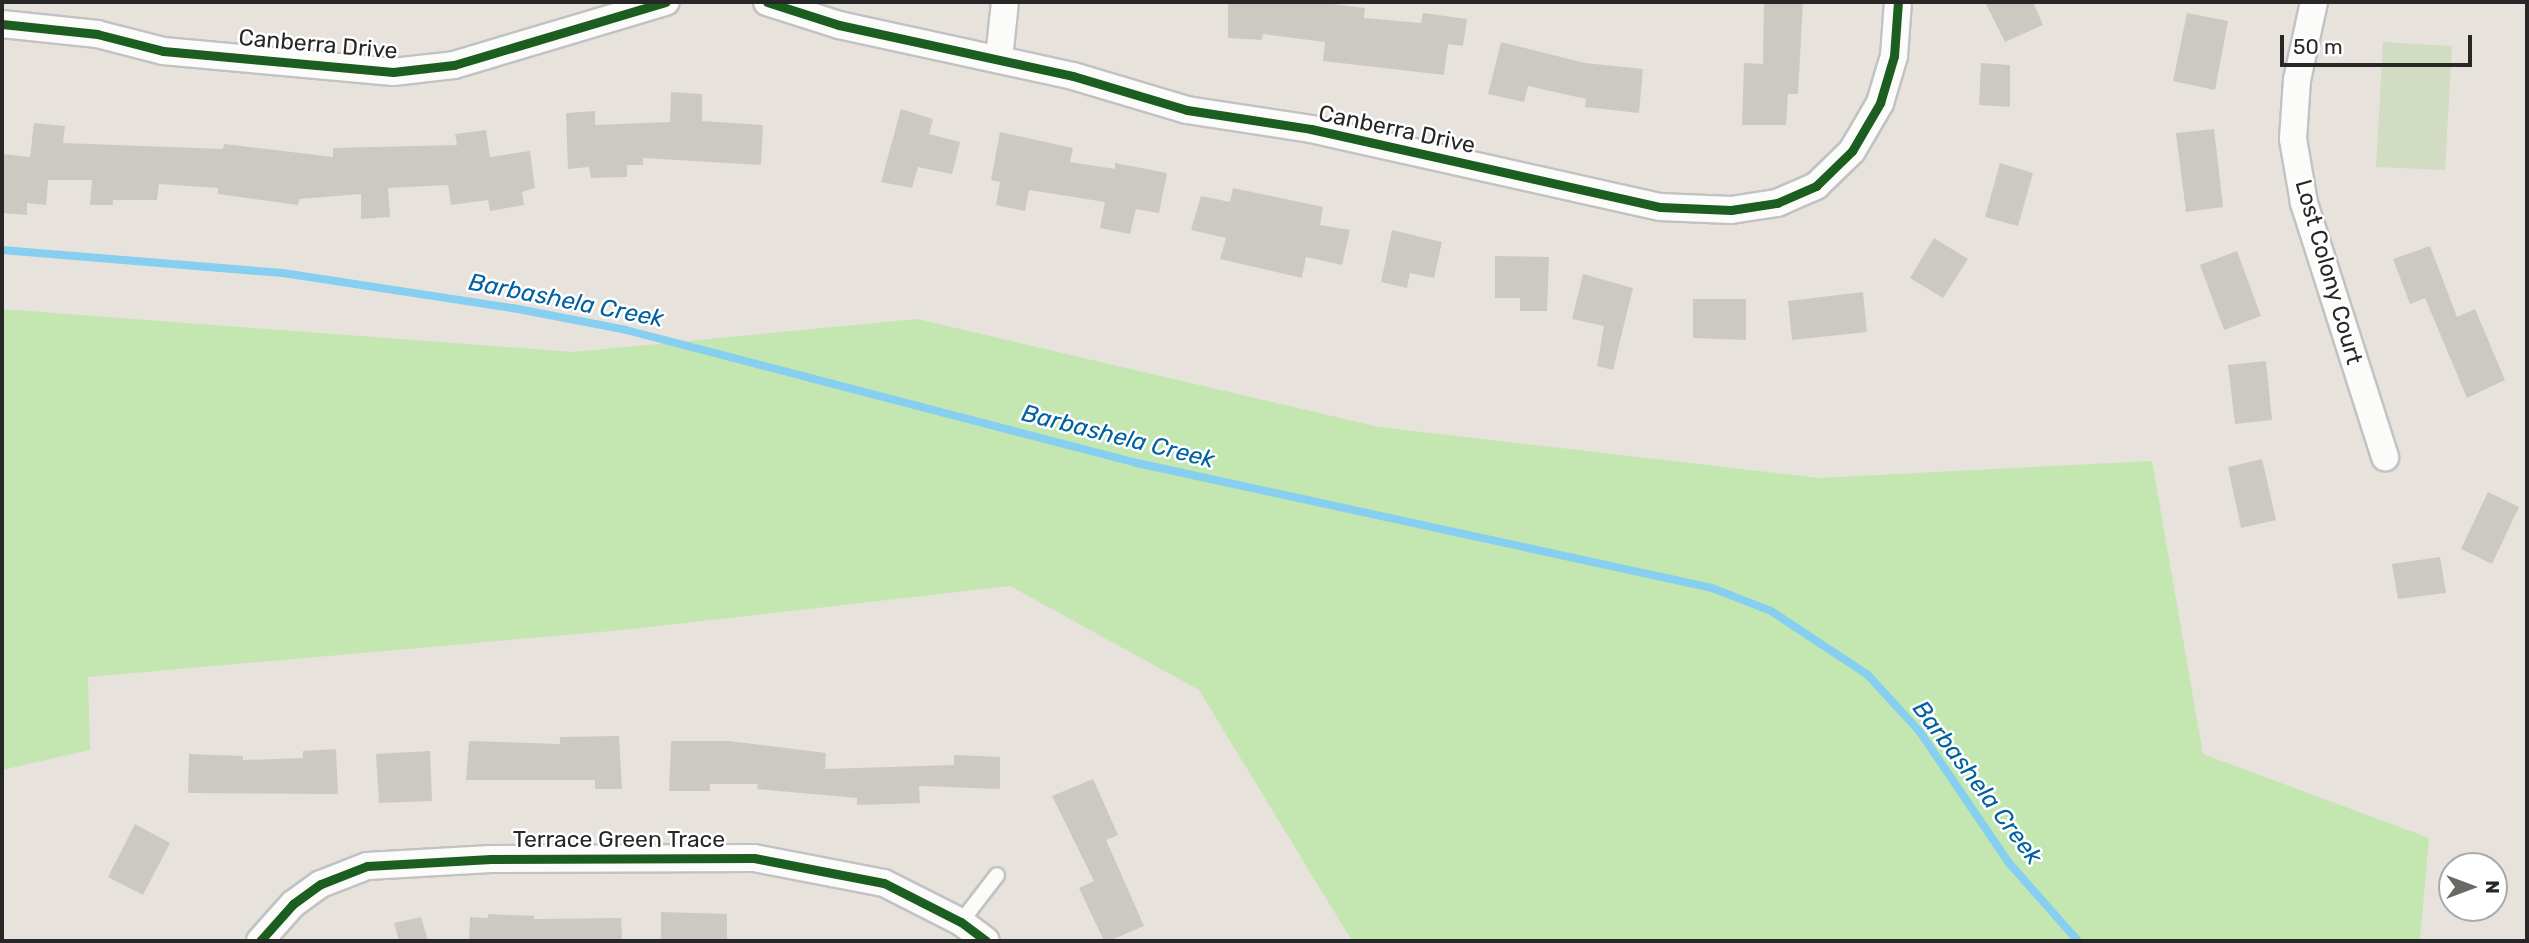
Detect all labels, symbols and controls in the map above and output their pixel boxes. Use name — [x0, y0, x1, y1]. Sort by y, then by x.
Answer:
scale bar — [2284, 21, 2476, 65]
street label: Canberra Drive — [237, 23, 399, 65]
text: 50 m — [2293, 34, 2343, 59]
street label: Canberra Drive — [1316, 99, 1478, 159]
street label: Lost Colony Court — [2289, 176, 2369, 368]
water label: Barbashela Creek — [466, 268, 666, 334]
water label: Barbashela Creek — [1018, 399, 1218, 475]
water label: Barbashela Creek — [1906, 695, 2048, 871]
street label: Terrace Green Trace — [513, 825, 725, 853]
north arrow — [2438, 852, 2508, 922]
text: N — [2481, 880, 2504, 894]

